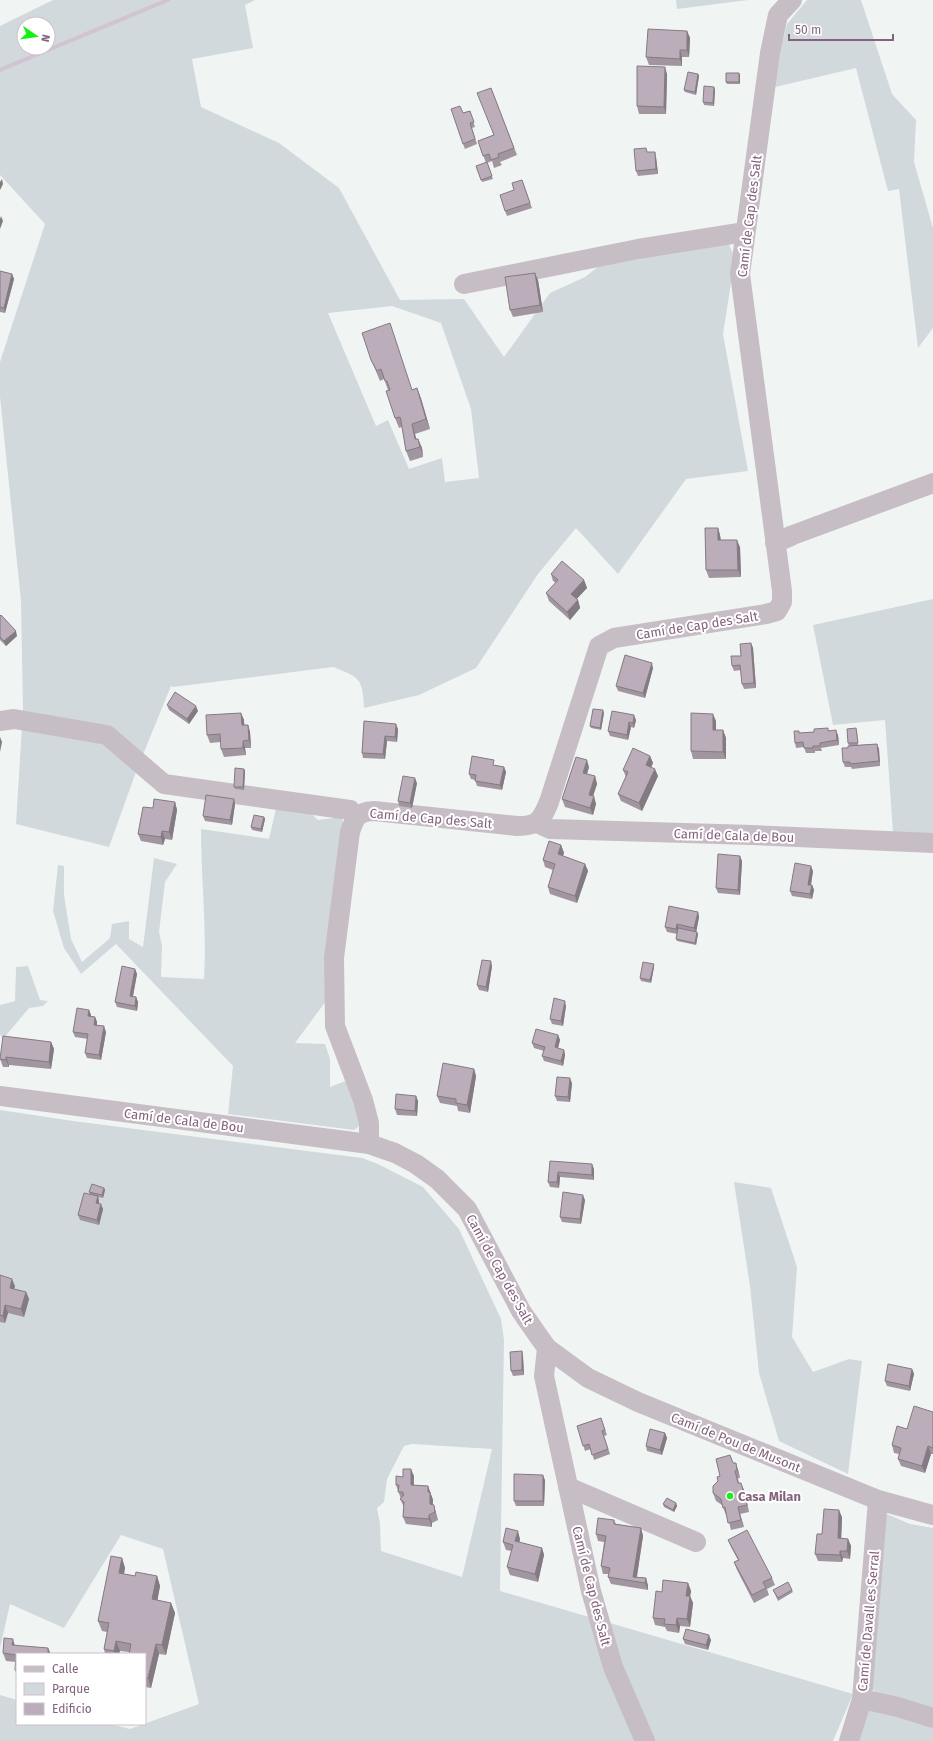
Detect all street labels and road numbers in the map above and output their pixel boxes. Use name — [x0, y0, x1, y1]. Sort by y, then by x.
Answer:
street label: Camí de Cap des Salt — [735, 154, 764, 278]
street label: Camí de Cap des Salt — [635, 608, 759, 643]
street label: Camí de Cap des Salt — [369, 806, 493, 831]
street label: Camí de Cala de Bou — [674, 826, 794, 845]
street label: Camí de Cala de Bou — [123, 1106, 245, 1135]
street label: Camí de Cap des Salt — [463, 1212, 536, 1327]
street label: Camí de Pou de Musont — [669, 1410, 803, 1475]
street label: Camí de Cap des Salt — [569, 1525, 614, 1648]
street label: Camí de Davall es Serral — [855, 1550, 882, 1692]

